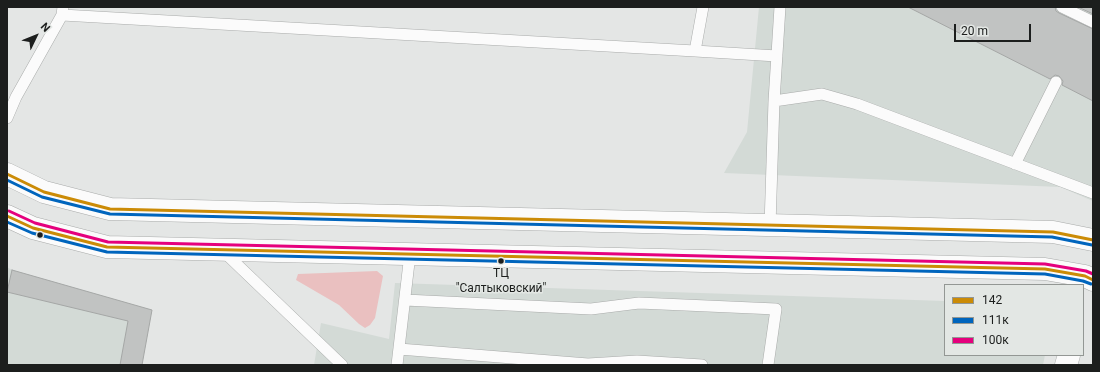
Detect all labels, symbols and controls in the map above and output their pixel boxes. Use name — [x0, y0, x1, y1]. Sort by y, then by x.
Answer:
north arrow — [16, 16, 56, 56]
scale bar — [956, 16, 1033, 42]
text: N — [38, 20, 53, 35]
text: 20 m — [961, 24, 988, 38]
unlabelled marker — [35, 230, 45, 240]
marker: ТЦ "Салтыковский" — [496, 256, 506, 266]
place label: ТЦ "Салтыковский" — [456, 267, 546, 295]
legend — [944, 284, 1084, 356]
text: 142 — [982, 293, 1002, 307]
text: 111к — [982, 313, 1009, 327]
text: 100к — [982, 333, 1009, 347]

